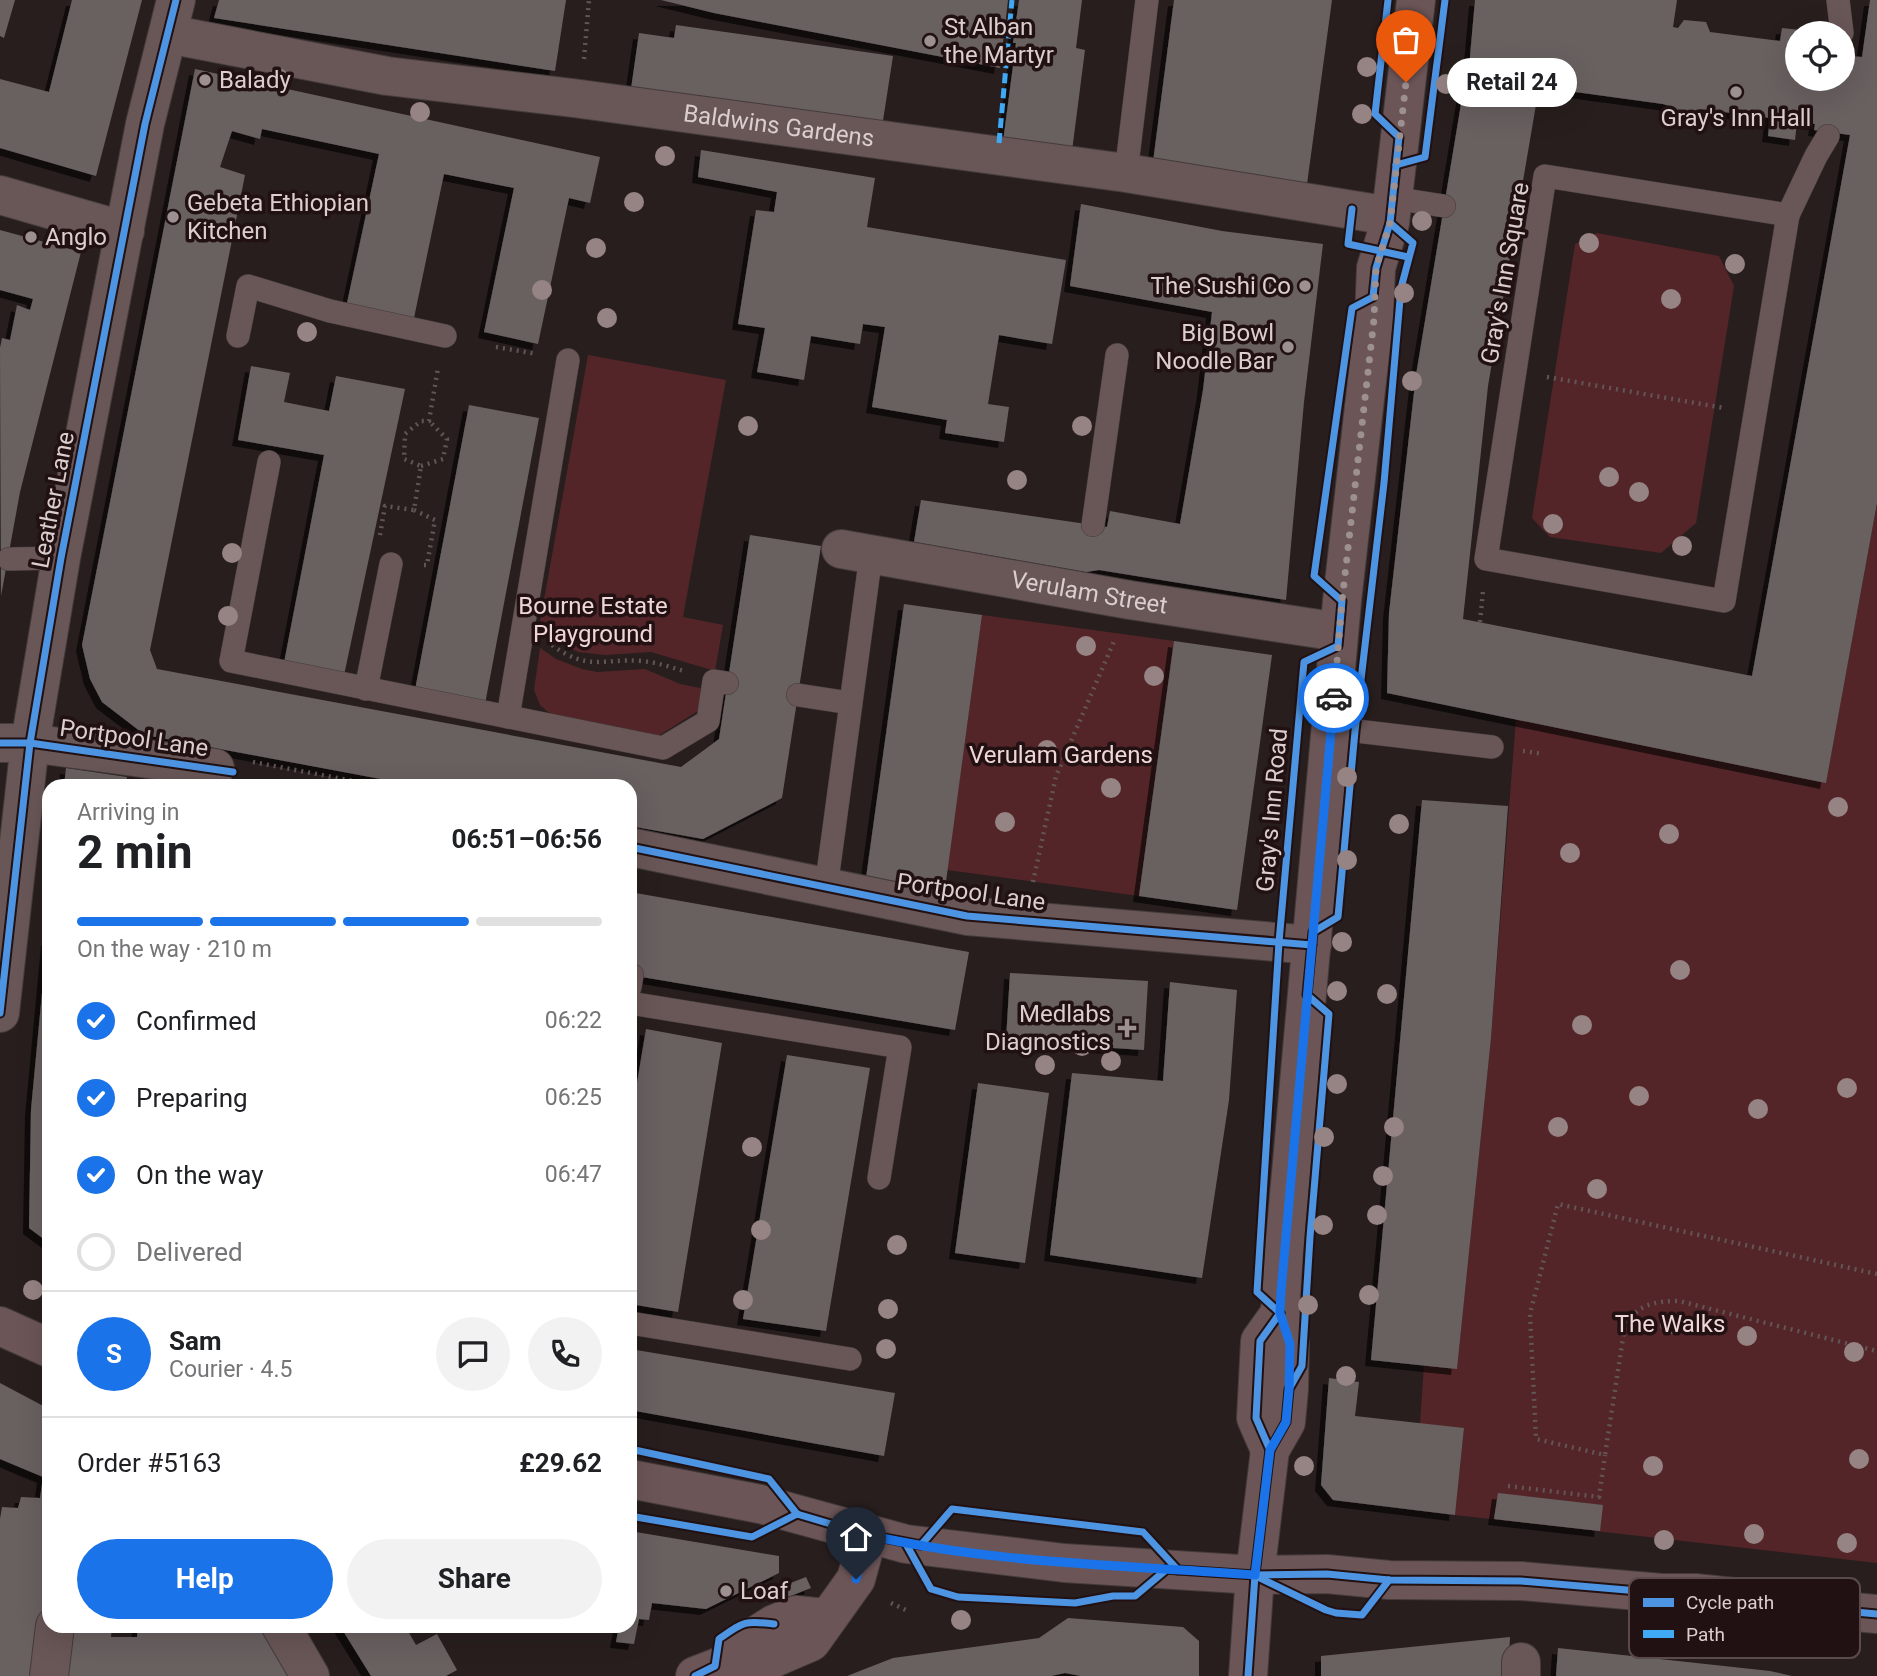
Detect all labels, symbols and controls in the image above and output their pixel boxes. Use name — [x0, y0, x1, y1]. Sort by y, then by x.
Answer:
pin — [1376, 10, 1436, 82]
place label: St Alban the Martyr — [944, 13, 1054, 69]
icon: bag — [1387, 21, 1425, 59]
map controls — [1785, 21, 1855, 91]
button: locate — [1785, 21, 1855, 91]
marker: St Alban the Martyr — [922, 33, 938, 49]
callout: Retail 24 — [1448, 57, 1578, 106]
place label: Balady — [219, 66, 291, 94]
text: Retail 24 — [1466, 69, 1558, 96]
marker: Balady — [197, 72, 213, 88]
marker: Gray's Inn Hall — [1728, 84, 1744, 100]
street label: Baldwins Gardens — [682, 99, 876, 153]
place label: Gray's Inn Hall — [1661, 104, 1811, 132]
street label: Gray's Inn Square — [1475, 180, 1535, 366]
place label: Gebeta Ethiopian Kitchen — [187, 189, 369, 245]
marker: Gebeta Ethiopian Kitchen — [165, 209, 181, 225]
place label: Anglo — [45, 223, 107, 251]
marker: Anglo — [23, 229, 39, 245]
place label: The Sushi Co — [1151, 272, 1291, 300]
marker: The Sushi Co — [1297, 278, 1313, 294]
place label: Big Bowl Noodle Bar — [1155, 319, 1274, 375]
marker: Big Bowl Noodle Bar — [1280, 339, 1296, 355]
street label: Leather Lane — [26, 429, 80, 571]
street label: Verulam Street — [1009, 565, 1169, 620]
park label: Bourne Estate Playground — [518, 592, 668, 648]
courier — [1299, 663, 1369, 733]
icon: car — [1315, 679, 1353, 717]
street label: Portpool Lane — [58, 714, 210, 762]
street label: Gray's Inn Road — [1251, 727, 1293, 893]
park label: Verulam Gardens — [969, 741, 1153, 769]
text: Arriving in — [77, 799, 180, 826]
text: 06:51–06:56 — [452, 824, 602, 854]
text: 2 min — [77, 825, 193, 879]
street label: Portpool Lane — [895, 868, 1047, 916]
text: On the way · 210 m — [77, 936, 272, 963]
place label: Medlabs Diagnostics — [985, 1000, 1111, 1056]
icon: check — [77, 1002, 115, 1040]
text: Confirmed — [136, 1006, 257, 1036]
text: 06:22 — [545, 1007, 602, 1034]
marker: Medlabs Diagnostics — [1117, 1018, 1137, 1038]
icon: check — [77, 1079, 115, 1117]
text: Preparing — [136, 1083, 248, 1113]
text: 06:25 — [545, 1084, 602, 1111]
icon: check — [77, 1156, 115, 1194]
text: On the way — [136, 1160, 264, 1190]
text: 06:47 — [545, 1161, 602, 1188]
text: Delivered — [136, 1237, 243, 1267]
park label: The Walks — [1615, 1310, 1725, 1338]
button: chat — [436, 1317, 510, 1391]
button: phone — [528, 1317, 602, 1391]
text: Sam — [169, 1326, 221, 1356]
text: S — [106, 1339, 122, 1369]
text: Courier · 4.5 — [169, 1356, 292, 1383]
text: Order #5163 — [77, 1448, 222, 1478]
text: £29.62 — [519, 1448, 602, 1478]
pin — [826, 1507, 886, 1579]
icon: home — [837, 1518, 875, 1556]
button: Help — [77, 1539, 333, 1619]
button: Share — [347, 1539, 602, 1619]
place label: Loaf — [740, 1577, 789, 1605]
legend — [1629, 1578, 1860, 1658]
marker: Loaf — [718, 1583, 734, 1599]
text: Cycle path — [1686, 1591, 1774, 1614]
text: Path — [1686, 1623, 1725, 1646]

